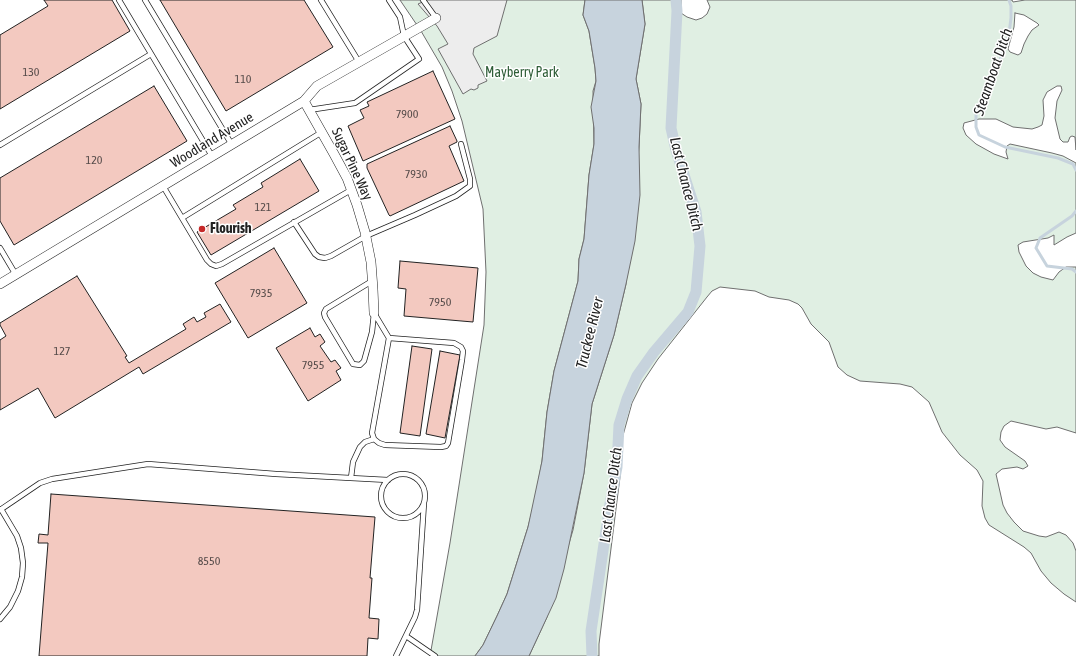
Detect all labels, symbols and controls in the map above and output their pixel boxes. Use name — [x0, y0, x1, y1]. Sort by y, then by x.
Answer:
water label: Steamboat Ditch — [970, 26, 1016, 118]
house number: 130 — [23, 65, 39, 79]
park label: Mayberry Park — [485, 65, 559, 81]
house number: 110 — [235, 72, 251, 86]
house number: 7900 — [396, 107, 418, 121]
street label: Woodland Avenue — [167, 109, 257, 171]
street label: Sugar Pine Way — [328, 125, 376, 203]
water label: Last Chance Ditch — [666, 135, 706, 233]
house number: 120 — [86, 153, 102, 167]
house number: 7930 — [405, 167, 427, 181]
house number: 121 — [255, 200, 271, 214]
place label: Flourish — [210, 221, 252, 237]
marker: Flourish — [197, 224, 207, 234]
house number: 7935 — [250, 286, 272, 300]
house number: 7950 — [429, 295, 451, 309]
water label: Truckee River — [572, 296, 608, 370]
house number: 127 — [54, 344, 70, 358]
house number: 7955 — [302, 358, 324, 372]
water label: Last Chance Ditch — [596, 446, 626, 544]
house number: 8550 — [198, 554, 220, 568]

